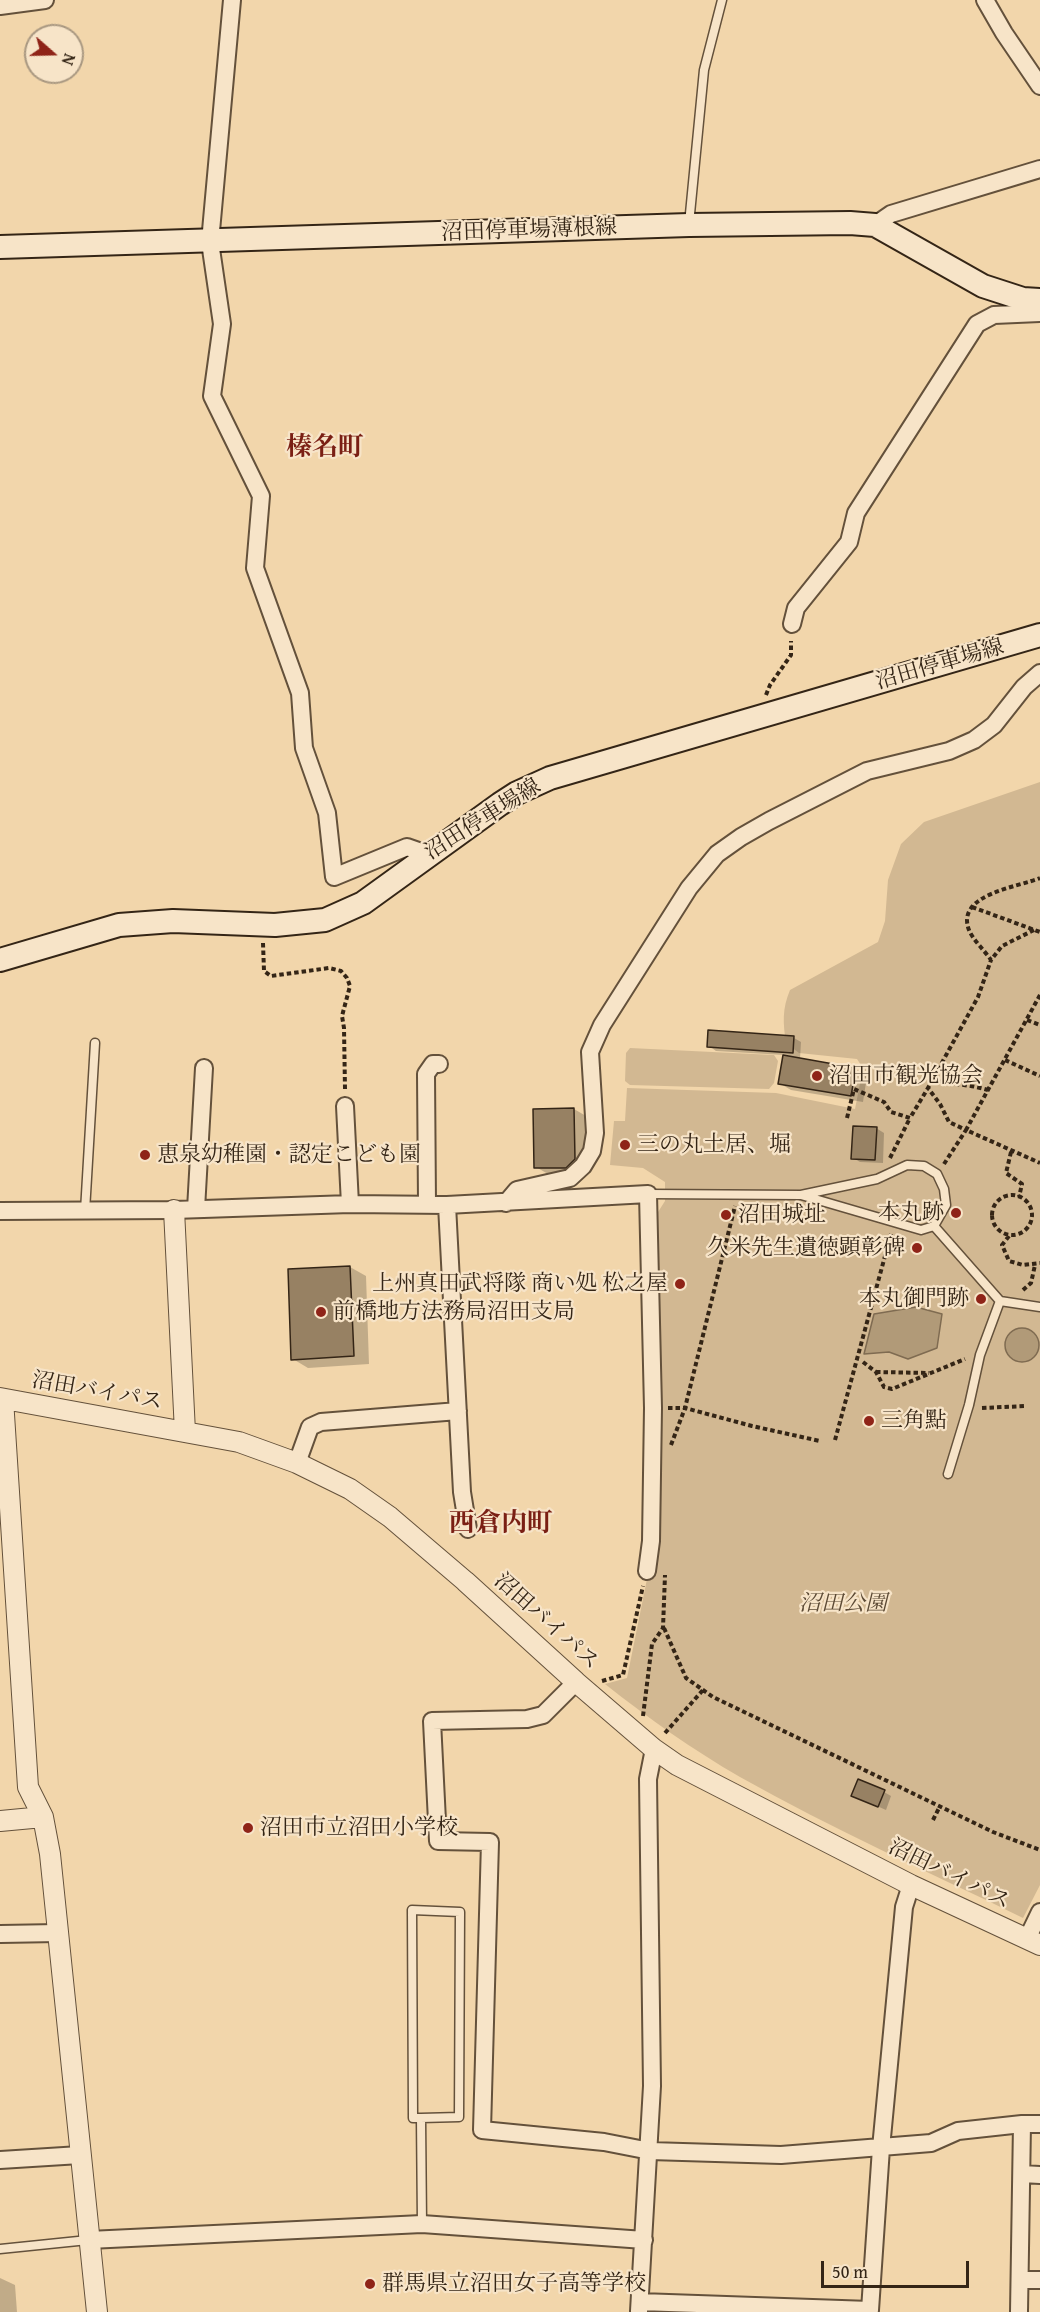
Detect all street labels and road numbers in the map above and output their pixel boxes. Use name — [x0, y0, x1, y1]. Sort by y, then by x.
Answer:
street label: 沼田停車場薄根線 — [441, 215, 617, 247]
street label: 沼田停車場線 — [873, 634, 1007, 696]
street label: 沼田停車場線 — [420, 774, 546, 866]
street label: 沼田バイパス — [30, 1368, 164, 1416]
street label: 沼田バイパス — [488, 1568, 604, 1676]
street label: 沼田バイパス — [884, 1834, 1014, 1916]

